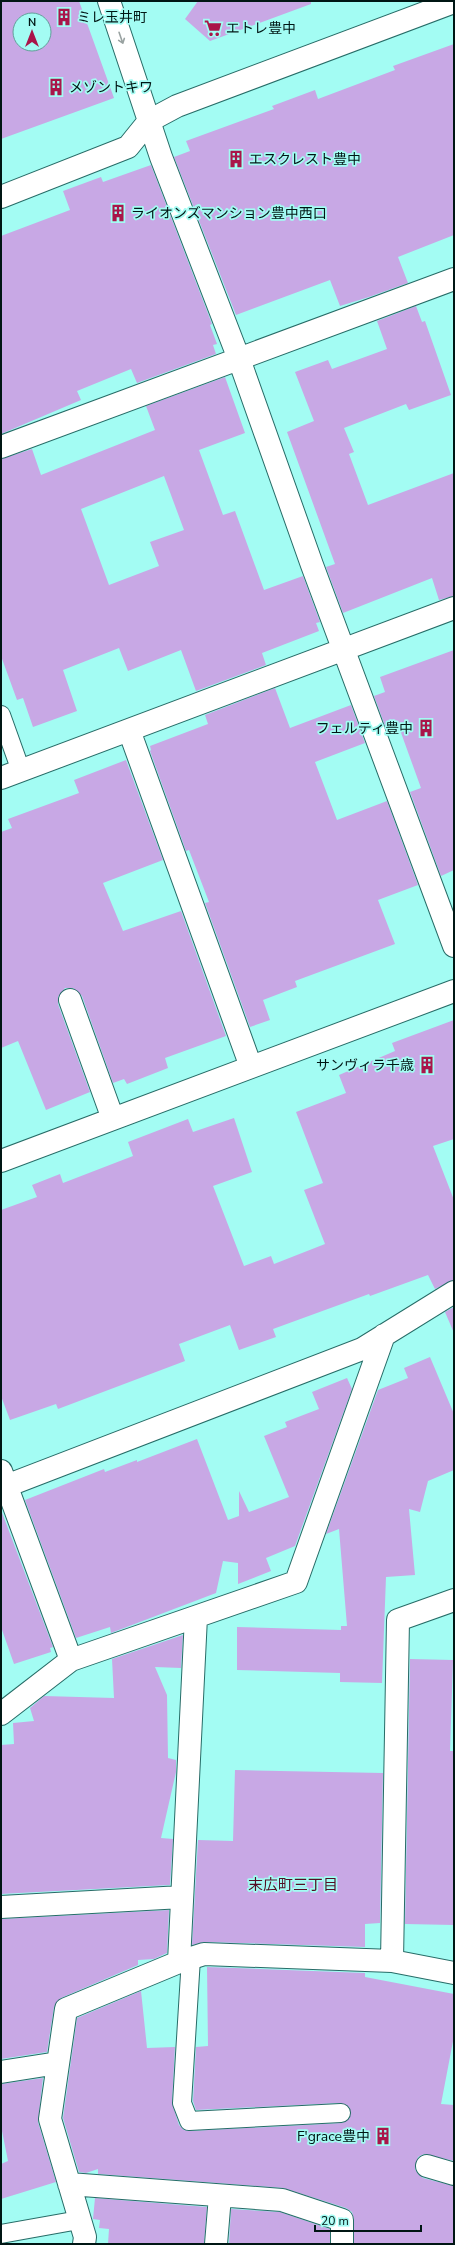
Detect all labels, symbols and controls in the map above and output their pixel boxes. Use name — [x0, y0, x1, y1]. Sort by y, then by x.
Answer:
building icon: ミレ玉井町 — [54, 7, 74, 27]
place label: ミレ玉井町 — [77, 8, 147, 27]
north arrow — [12, 12, 52, 52]
text: N — [28, 15, 36, 30]
supermarket icon: エトレ豊中 — [203, 18, 223, 38]
place label: エトレ豊中 — [226, 19, 296, 38]
one-way arrow — [117, 32, 125, 44]
building icon: メゾントキワ — [46, 77, 66, 97]
place label: メゾントキワ — [69, 78, 153, 97]
building icon: エスクレスト豊中 — [226, 149, 246, 169]
place label: エスクレスト豊中 — [249, 150, 361, 169]
building icon: ライオンズマンション豊中西口 — [108, 203, 128, 223]
place label: ライオンズマンション豊中西口 — [131, 204, 327, 223]
building icon: フェルティ豊中 — [416, 718, 436, 738]
place label: フェルティ豊中 — [316, 719, 413, 738]
building icon: サンヴィラ千歳 — [417, 1055, 437, 1075]
place label: サンヴィラ千歳 — [316, 1056, 414, 1075]
district label: 末広町三丁目 — [248, 1875, 338, 1895]
building icon: F'grace豊中 — [373, 2126, 393, 2146]
place label: F'grace豊中 — [297, 2127, 370, 2146]
scale bar — [315, 2207, 421, 2233]
text: 20 m — [321, 2213, 349, 2229]

